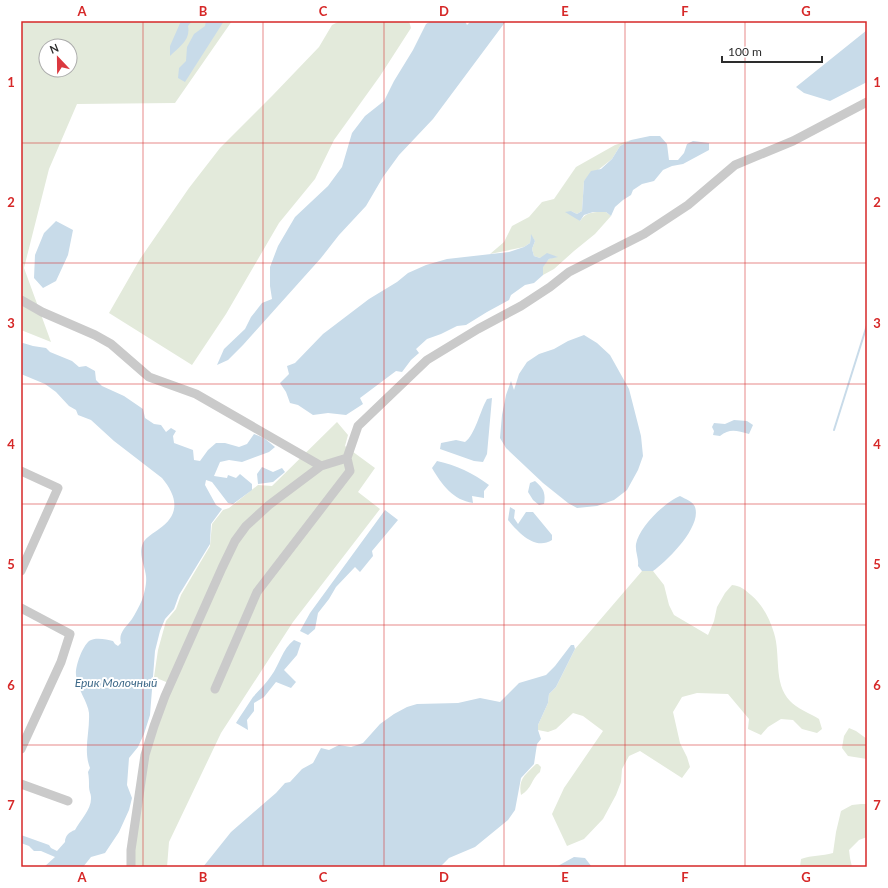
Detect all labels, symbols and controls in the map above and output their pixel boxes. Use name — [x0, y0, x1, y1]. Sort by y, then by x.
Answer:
text: A — [76, 3, 87, 19]
text: B — [199, 3, 208, 19]
text: C — [319, 3, 328, 19]
text: D — [439, 3, 449, 19]
text: E — [561, 3, 569, 19]
text: F — [681, 3, 689, 19]
text: G — [801, 3, 811, 19]
north arrow — [38, 38, 78, 78]
scale bar — [722, 38, 822, 64]
text: N — [48, 41, 60, 56]
text: 100 m — [728, 44, 762, 59]
text: 1 — [7, 74, 15, 90]
text: 1 — [873, 74, 881, 90]
text: 2 — [7, 194, 15, 210]
text: 2 — [873, 194, 881, 210]
text: 3 — [7, 315, 15, 331]
text: 3 — [873, 315, 881, 331]
text: 4 — [7, 436, 15, 452]
text: 4 — [873, 436, 881, 452]
text: 5 — [7, 556, 15, 572]
text: 5 — [873, 556, 881, 572]
water label: Ерик Молочный — [75, 675, 157, 690]
text: 6 — [7, 677, 15, 693]
text: 6 — [873, 677, 881, 693]
text: 7 — [7, 797, 15, 813]
text: 7 — [873, 797, 881, 813]
text: A — [76, 869, 87, 885]
text: B — [199, 869, 208, 885]
text: C — [319, 869, 328, 885]
text: D — [439, 869, 449, 885]
text: E — [561, 869, 569, 885]
text: F — [681, 869, 689, 885]
text: G — [801, 869, 811, 885]

